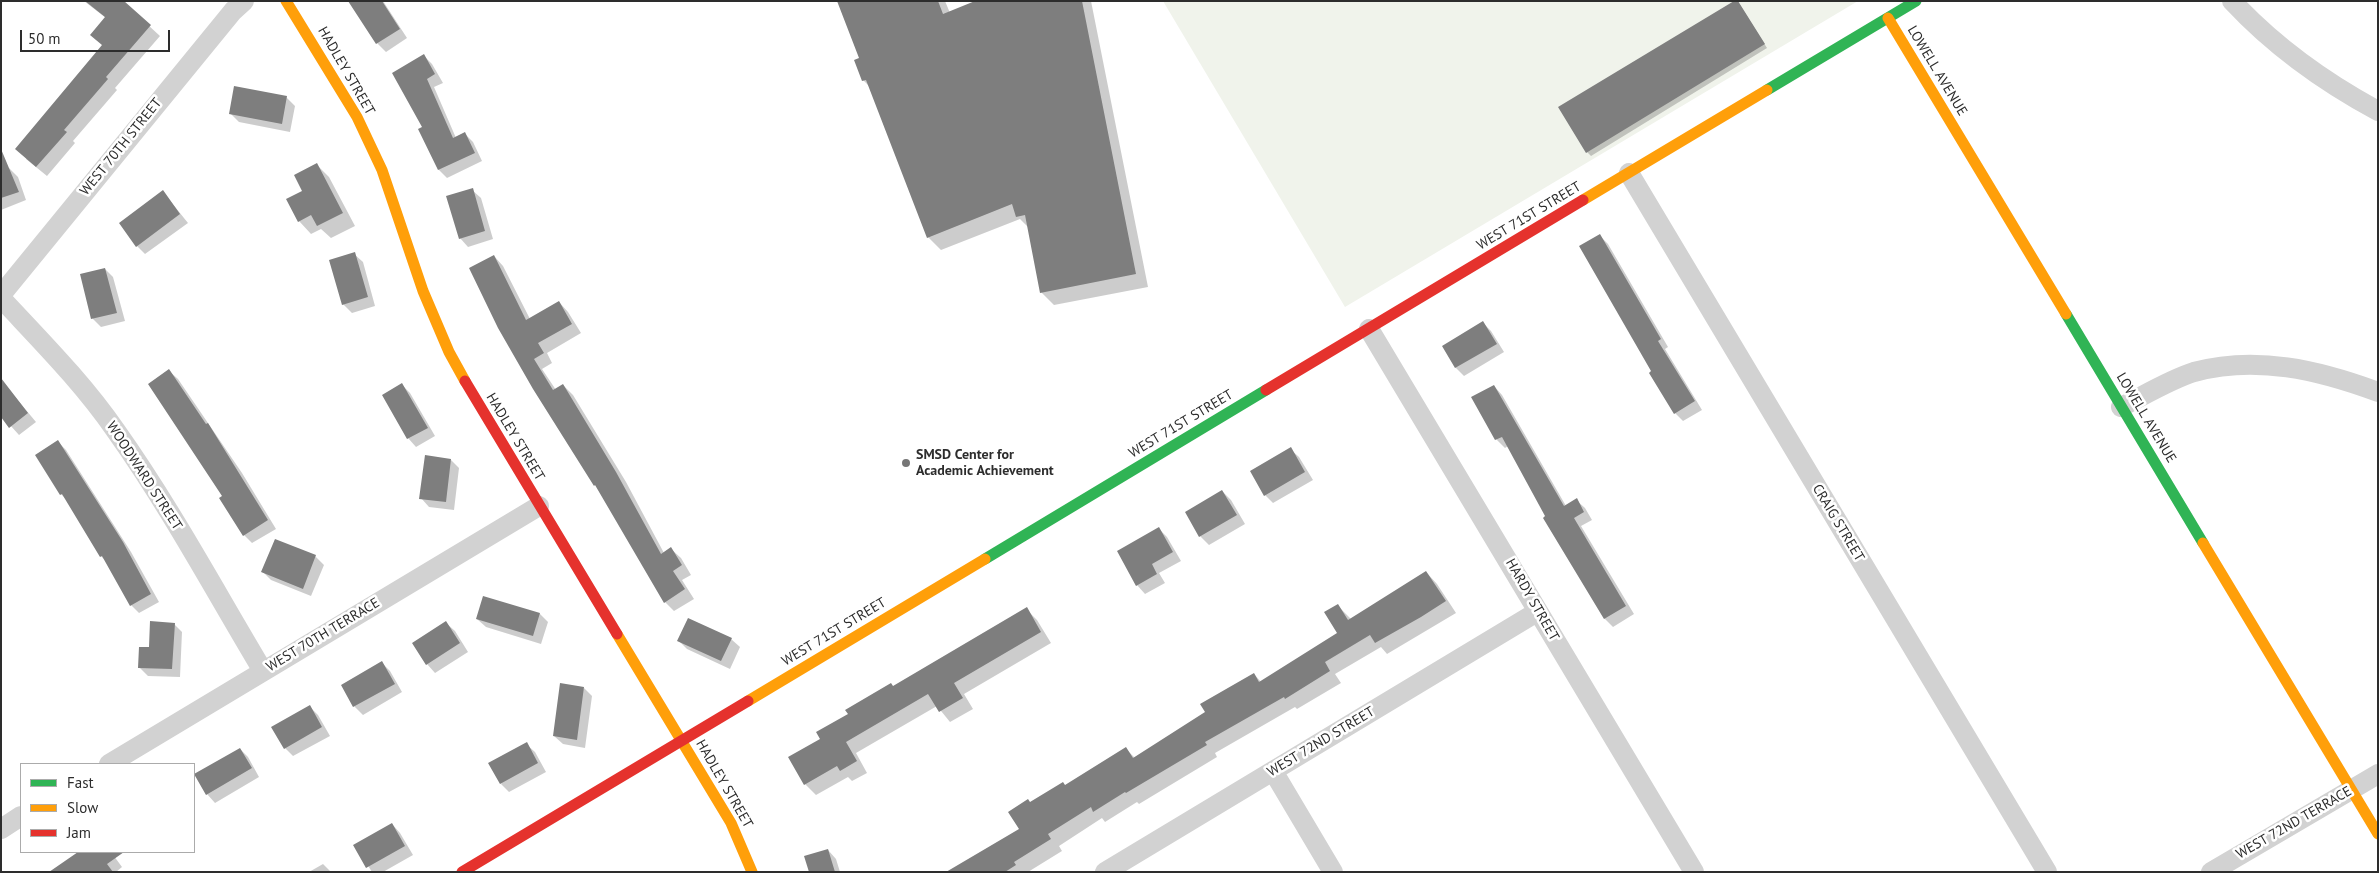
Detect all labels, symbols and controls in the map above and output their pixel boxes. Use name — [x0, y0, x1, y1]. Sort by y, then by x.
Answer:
scale bar — [22, 20, 172, 52]
street label: LOWELL AVENUE — [1904, 23, 1970, 119]
street label: HADLEY STREET — [314, 24, 378, 118]
text: 50 m — [28, 29, 61, 48]
street label: WEST 70TH STREET — [77, 95, 165, 199]
street label: WEST 71ST STREET — [1474, 178, 1584, 254]
street label: LOWELL AVENUE — [2113, 370, 2179, 466]
street label: WEST 71ST STREET — [1126, 386, 1236, 462]
street label: HADLEY STREET — [482, 390, 548, 484]
street label: WOODWARD STREET — [103, 418, 185, 534]
place label: SMSD Center for Academic Achievement — [916, 447, 1054, 480]
marker: SMSD Center for Academic Achievement — [900, 457, 912, 469]
street label: CRAIG STREET — [1808, 481, 1868, 565]
street label: HARDY STREET — [1502, 556, 1562, 644]
street label: WEST 71ST STREET — [779, 594, 889, 670]
street label: WEST 70TH TERRACE — [263, 595, 383, 675]
street label: WEST 72ND STREET — [1264, 703, 1378, 781]
street label: HADLEY STREET — [692, 737, 756, 831]
legend — [20, 763, 195, 853]
text: Fast — [67, 773, 94, 792]
street label: WEST 72ND TERRACE — [2233, 783, 2355, 863]
text: Slow — [67, 798, 98, 817]
text: Jam — [67, 823, 91, 842]

